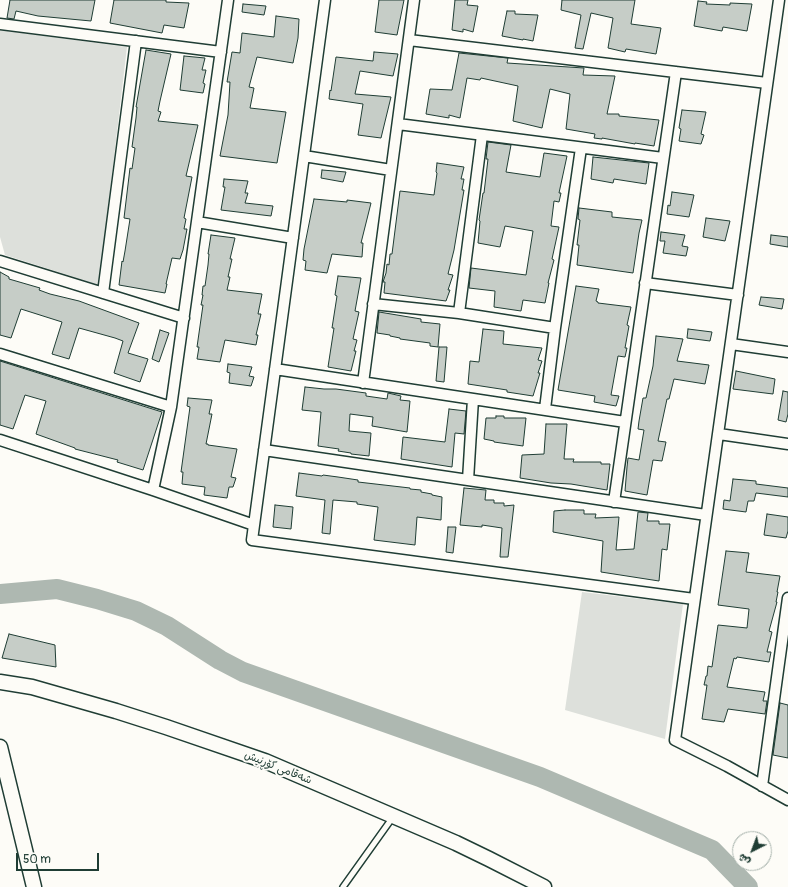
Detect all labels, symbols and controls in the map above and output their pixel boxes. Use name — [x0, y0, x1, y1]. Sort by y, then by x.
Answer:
street label: شەقامی کۆڕنیش — [242, 749, 314, 787]
north arrow — [732, 831, 772, 871]
scale bar — [18, 845, 101, 871]
text: ش — [735, 851, 753, 868]
text: 50 m — [23, 852, 51, 867]

